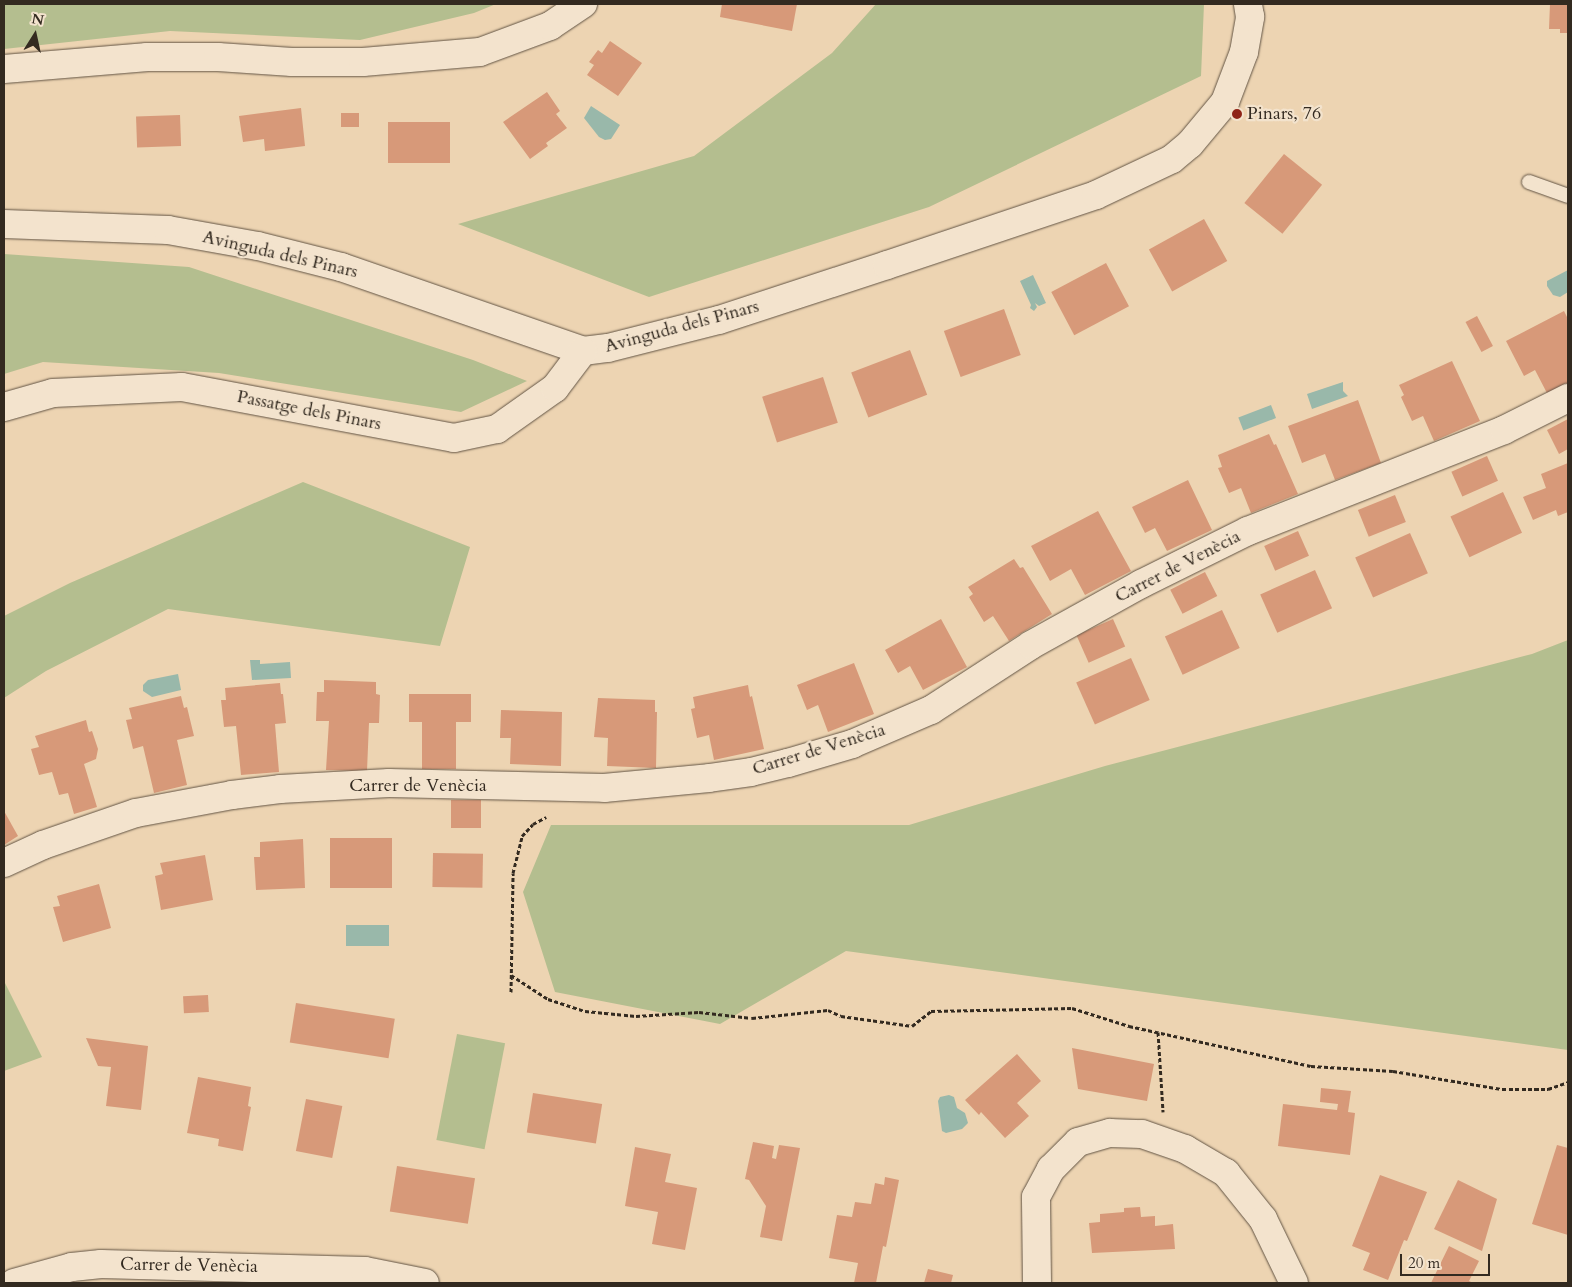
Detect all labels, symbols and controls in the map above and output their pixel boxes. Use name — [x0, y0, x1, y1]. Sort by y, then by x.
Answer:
text: N — [30, 9, 45, 30]
north arrow — [10, 10, 60, 60]
place label: Pinars, 76 — [1247, 103, 1321, 125]
marker: Pinars, 76 — [1231, 108, 1243, 120]
street label: Avinguda dels Pinars — [200, 227, 360, 283]
street label: Avinguda dels Pinars — [602, 296, 762, 358]
street label: Passatge dels Pinars — [235, 386, 383, 436]
street label: Carrer de Venècia — [1112, 526, 1244, 608]
street label: Carrer de Venècia — [750, 720, 888, 780]
street label: Carrer de Venècia — [349, 775, 487, 797]
scale bar — [1402, 1244, 1492, 1276]
text: 20 m — [1408, 1253, 1440, 1273]
street label: Carrer de Venècia — [120, 1254, 258, 1278]

